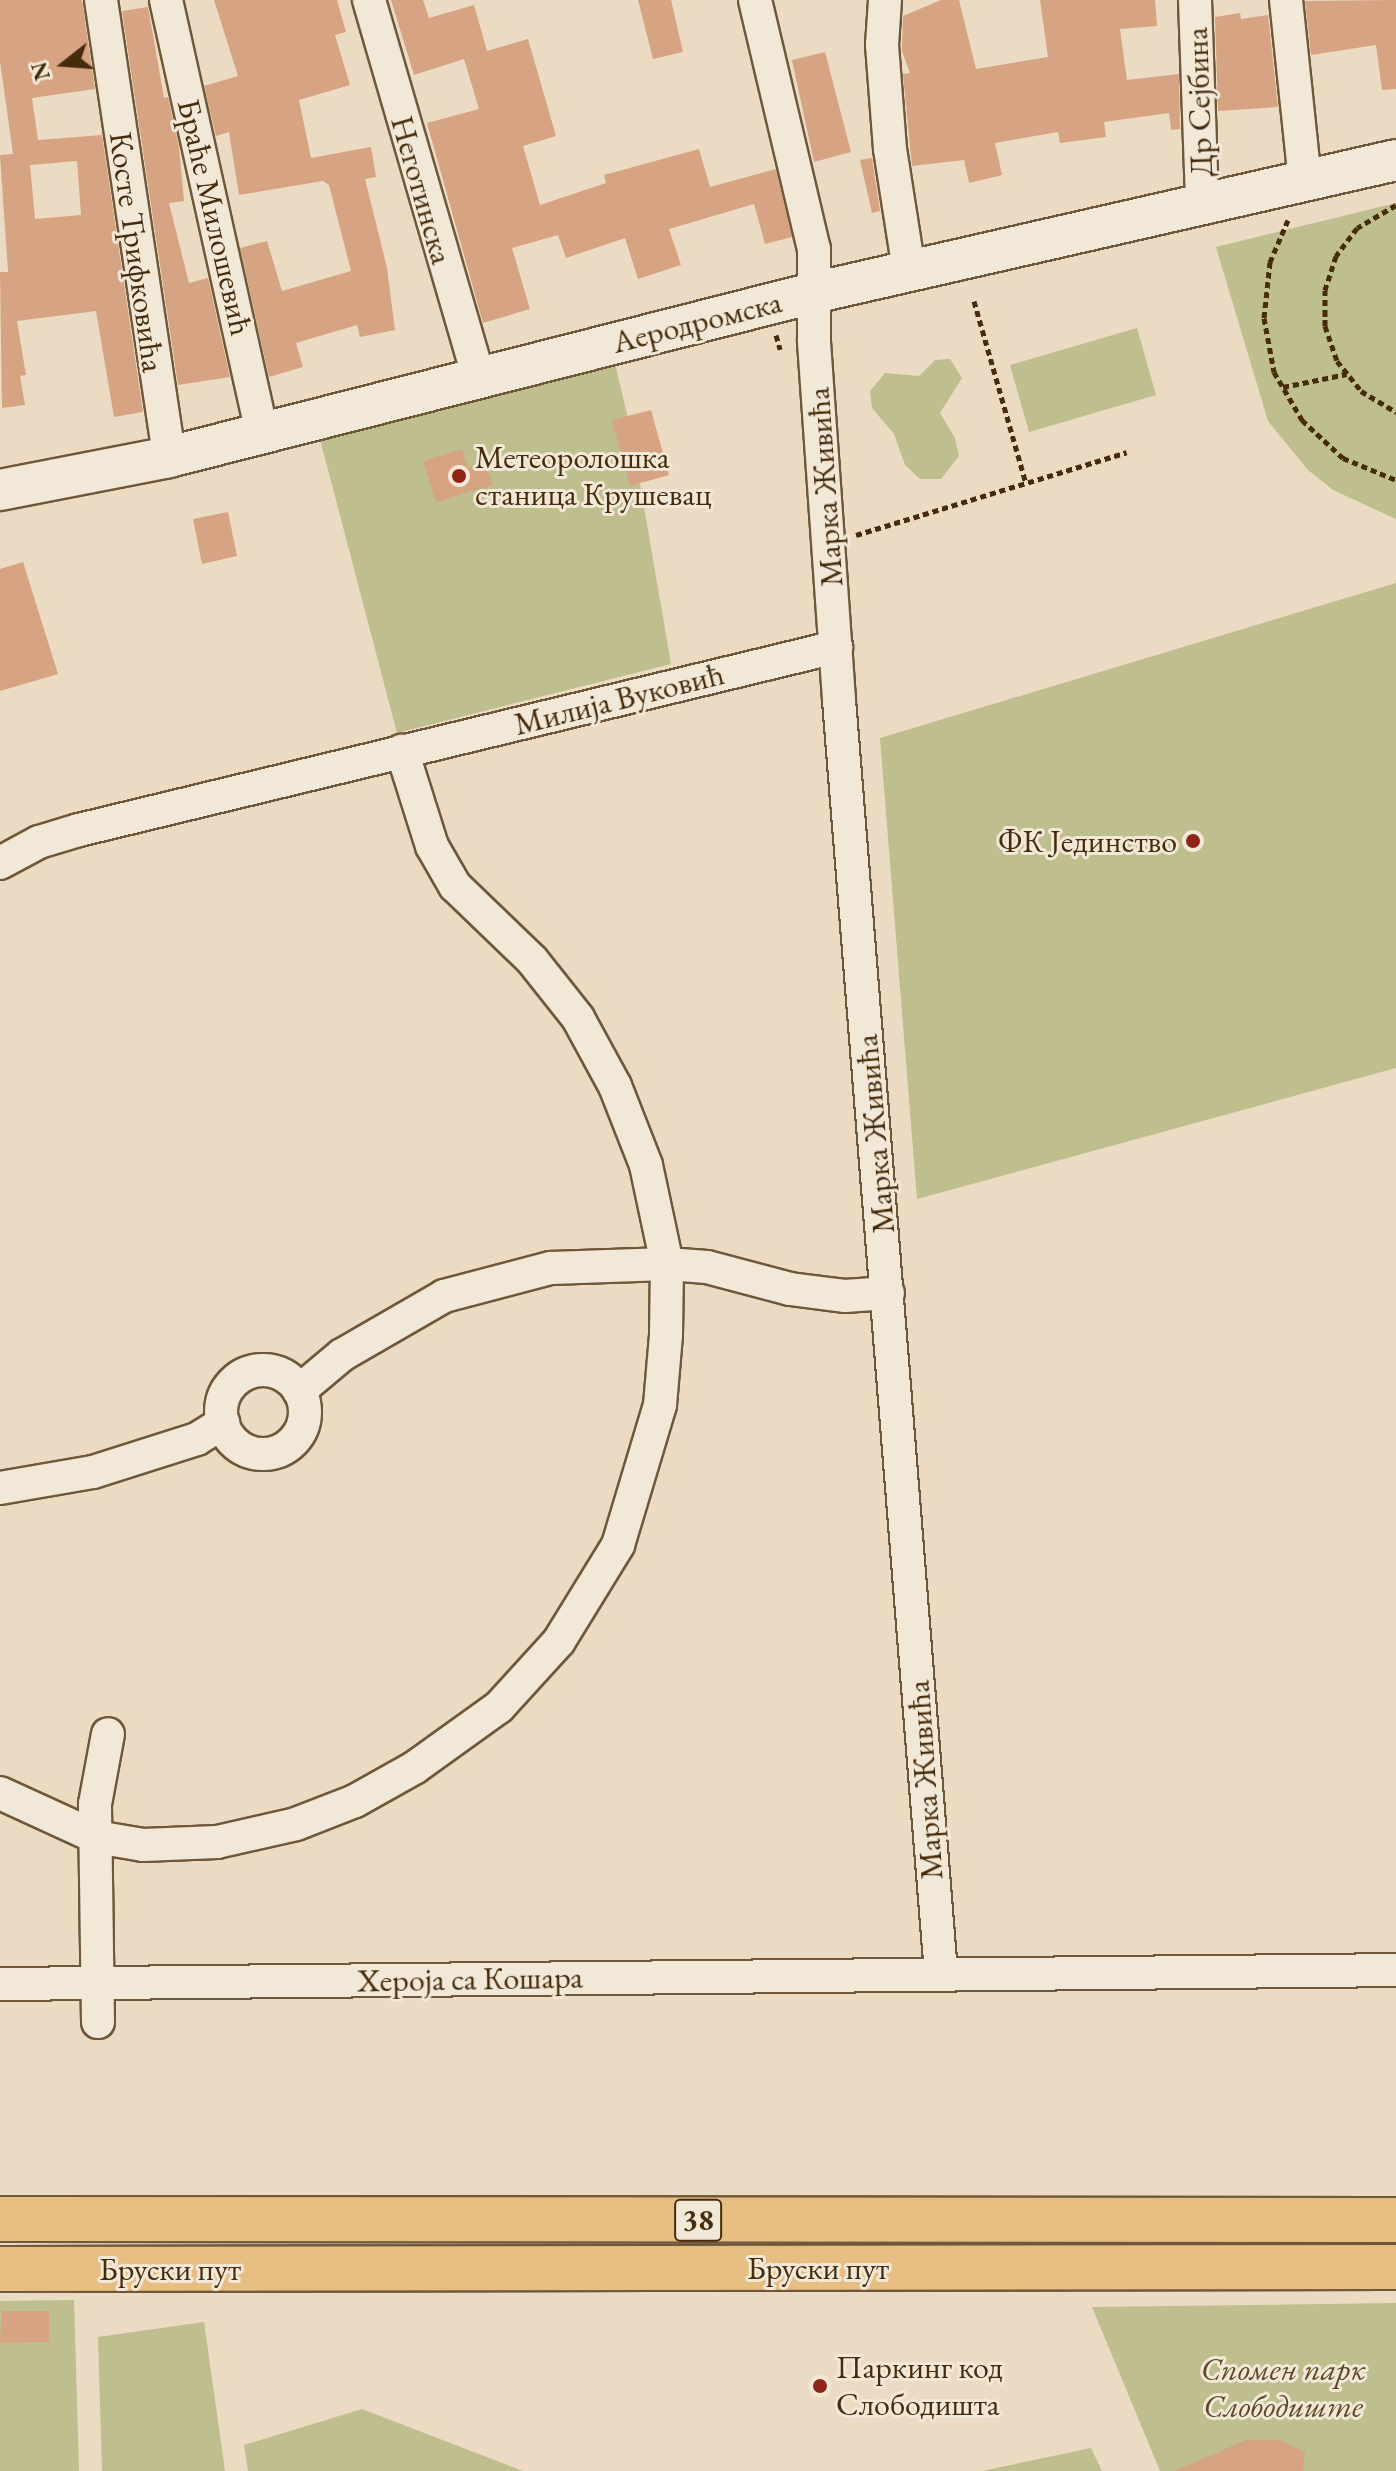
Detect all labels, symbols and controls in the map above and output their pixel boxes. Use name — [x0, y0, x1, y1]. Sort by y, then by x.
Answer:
north arrow — [24, 24, 104, 104]
street label: Др Сејбина — [1177, 27, 1221, 177]
text: N — [24, 58, 57, 84]
street label: Браће Милошевић — [169, 95, 261, 339]
street label: Неготинска — [383, 111, 461, 269]
street label: Косте Трифковића — [101, 129, 173, 375]
street label: Аеродромска — [608, 282, 786, 362]
street label: Марка Живића — [799, 386, 851, 588]
place label: Метеоролошка станица Крушевац — [475, 439, 711, 514]
marker: Метеоролошка станица Крушевац — [450, 467, 468, 485]
street label: Милија Вуковић — [510, 654, 728, 744]
place label: ФК Јединство — [998, 822, 1177, 860]
marker: ФК Јединство — [1184, 832, 1202, 850]
street label: Марка Живића — [847, 1033, 903, 1235]
street label: Марка Живића — [899, 1679, 951, 1881]
street label: Хероја са Кошара — [357, 1958, 583, 2000]
road number: 38 — [674, 2194, 722, 2246]
street label: Бруски пут — [747, 2249, 889, 2287]
street label: Бруски пут — [99, 2250, 241, 2288]
place label: Паркинг код Слободишта — [836, 2349, 1003, 2424]
park label: Спомен парк Слободиште — [1201, 2351, 1365, 2426]
marker: Паркинг код Слободишта — [811, 2377, 829, 2395]

